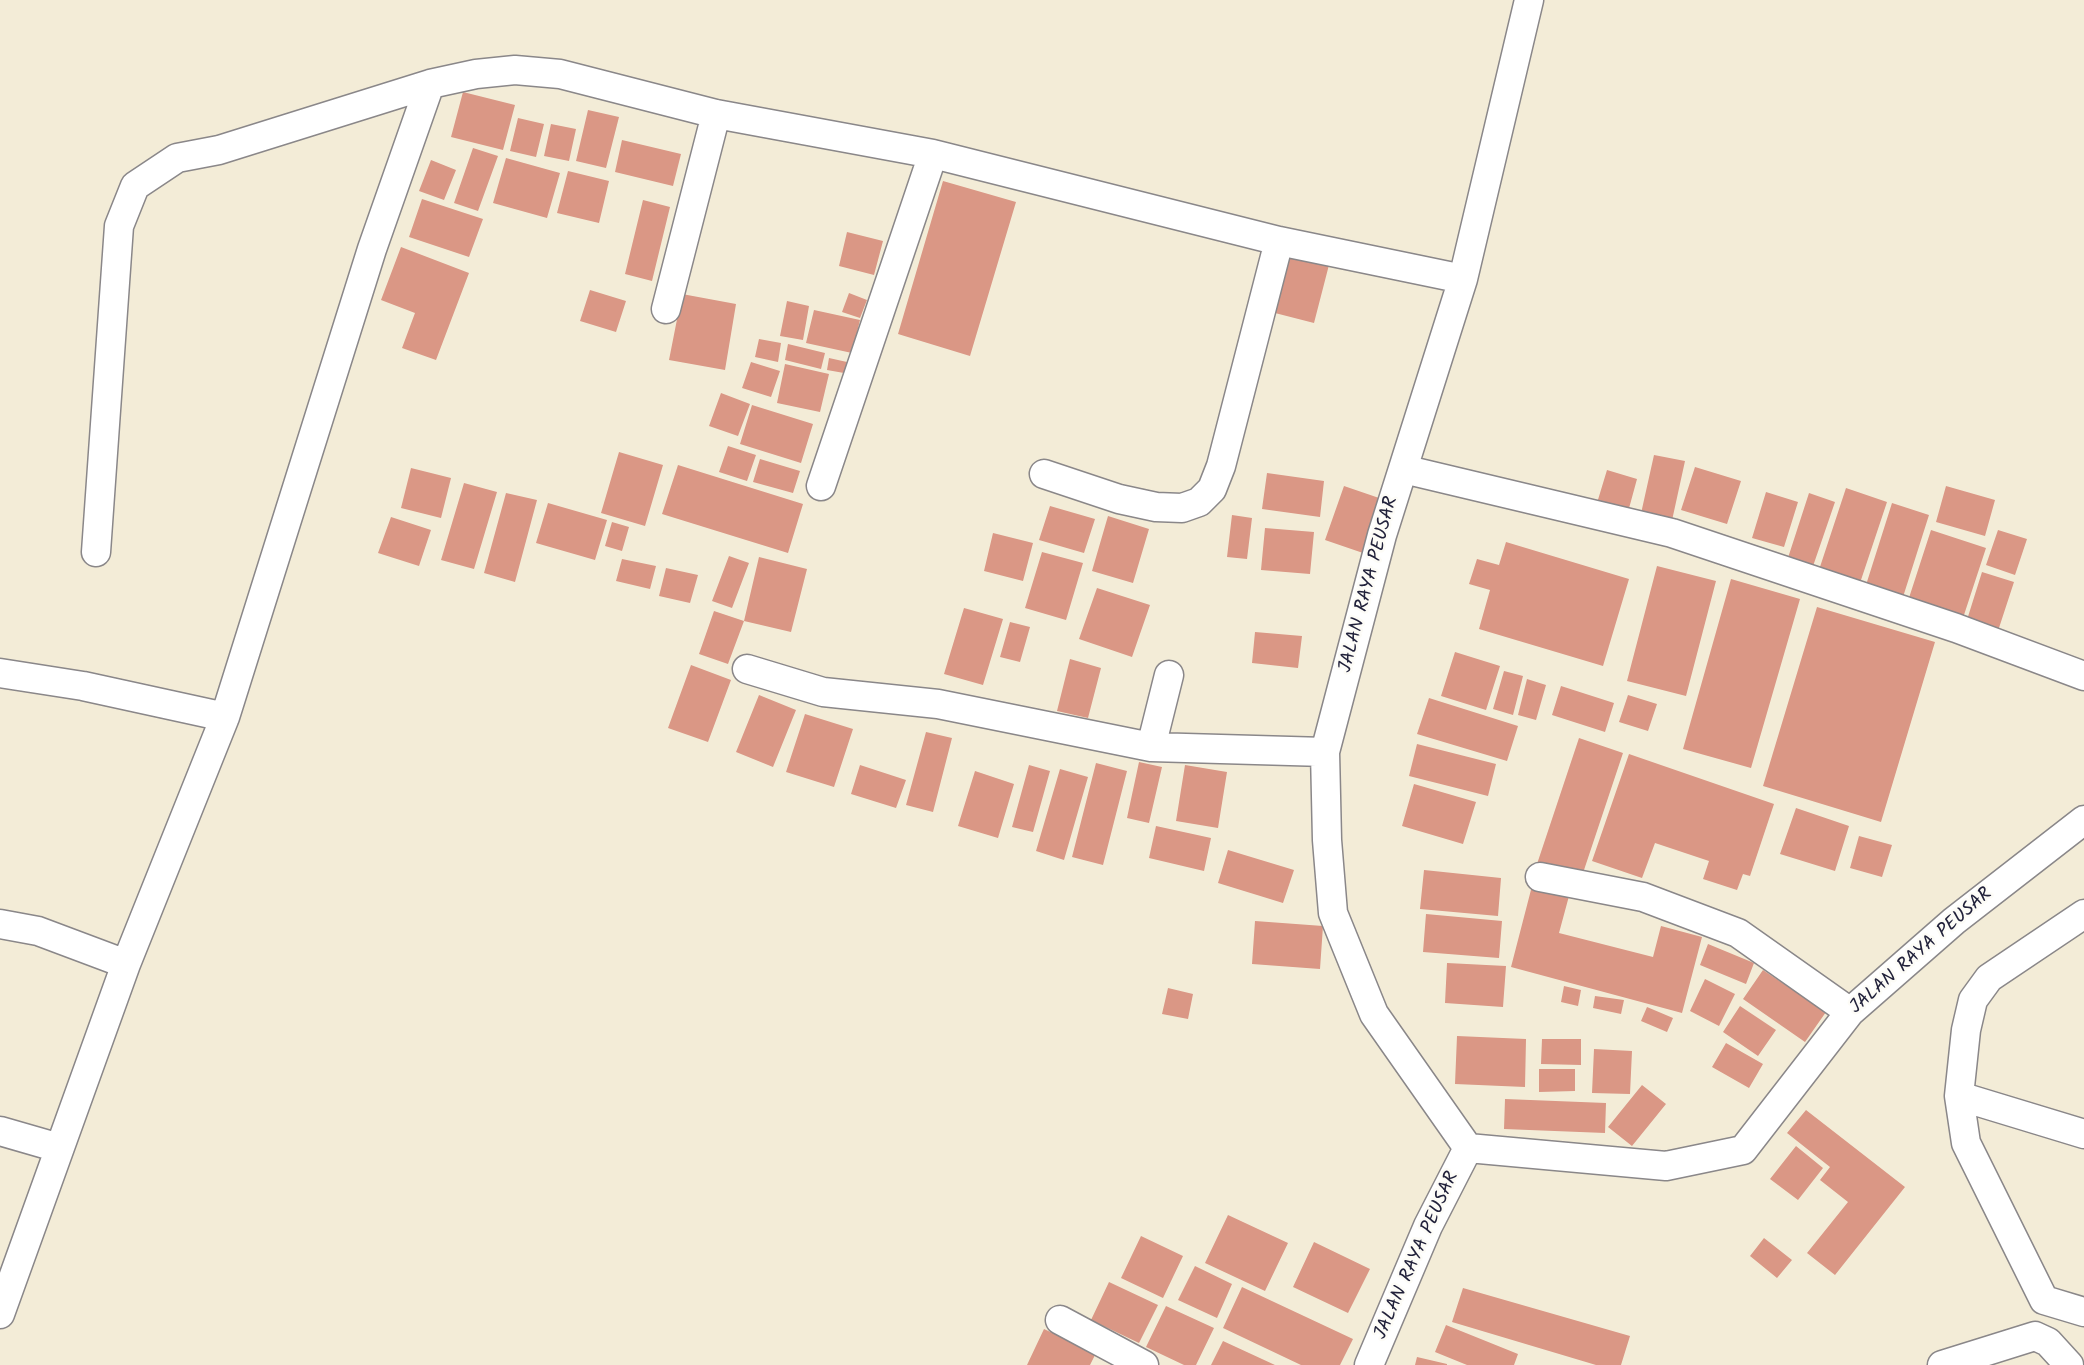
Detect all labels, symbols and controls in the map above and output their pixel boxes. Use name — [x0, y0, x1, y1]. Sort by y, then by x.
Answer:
street label: JALAN RAYA PEUSAR — [1336, 495, 1404, 675]
street label: JALAN RAYA PEUSAR — [1846, 884, 1998, 1020]
street label: JALAN RAYA PEUSAR — [1371, 1169, 1465, 1343]

